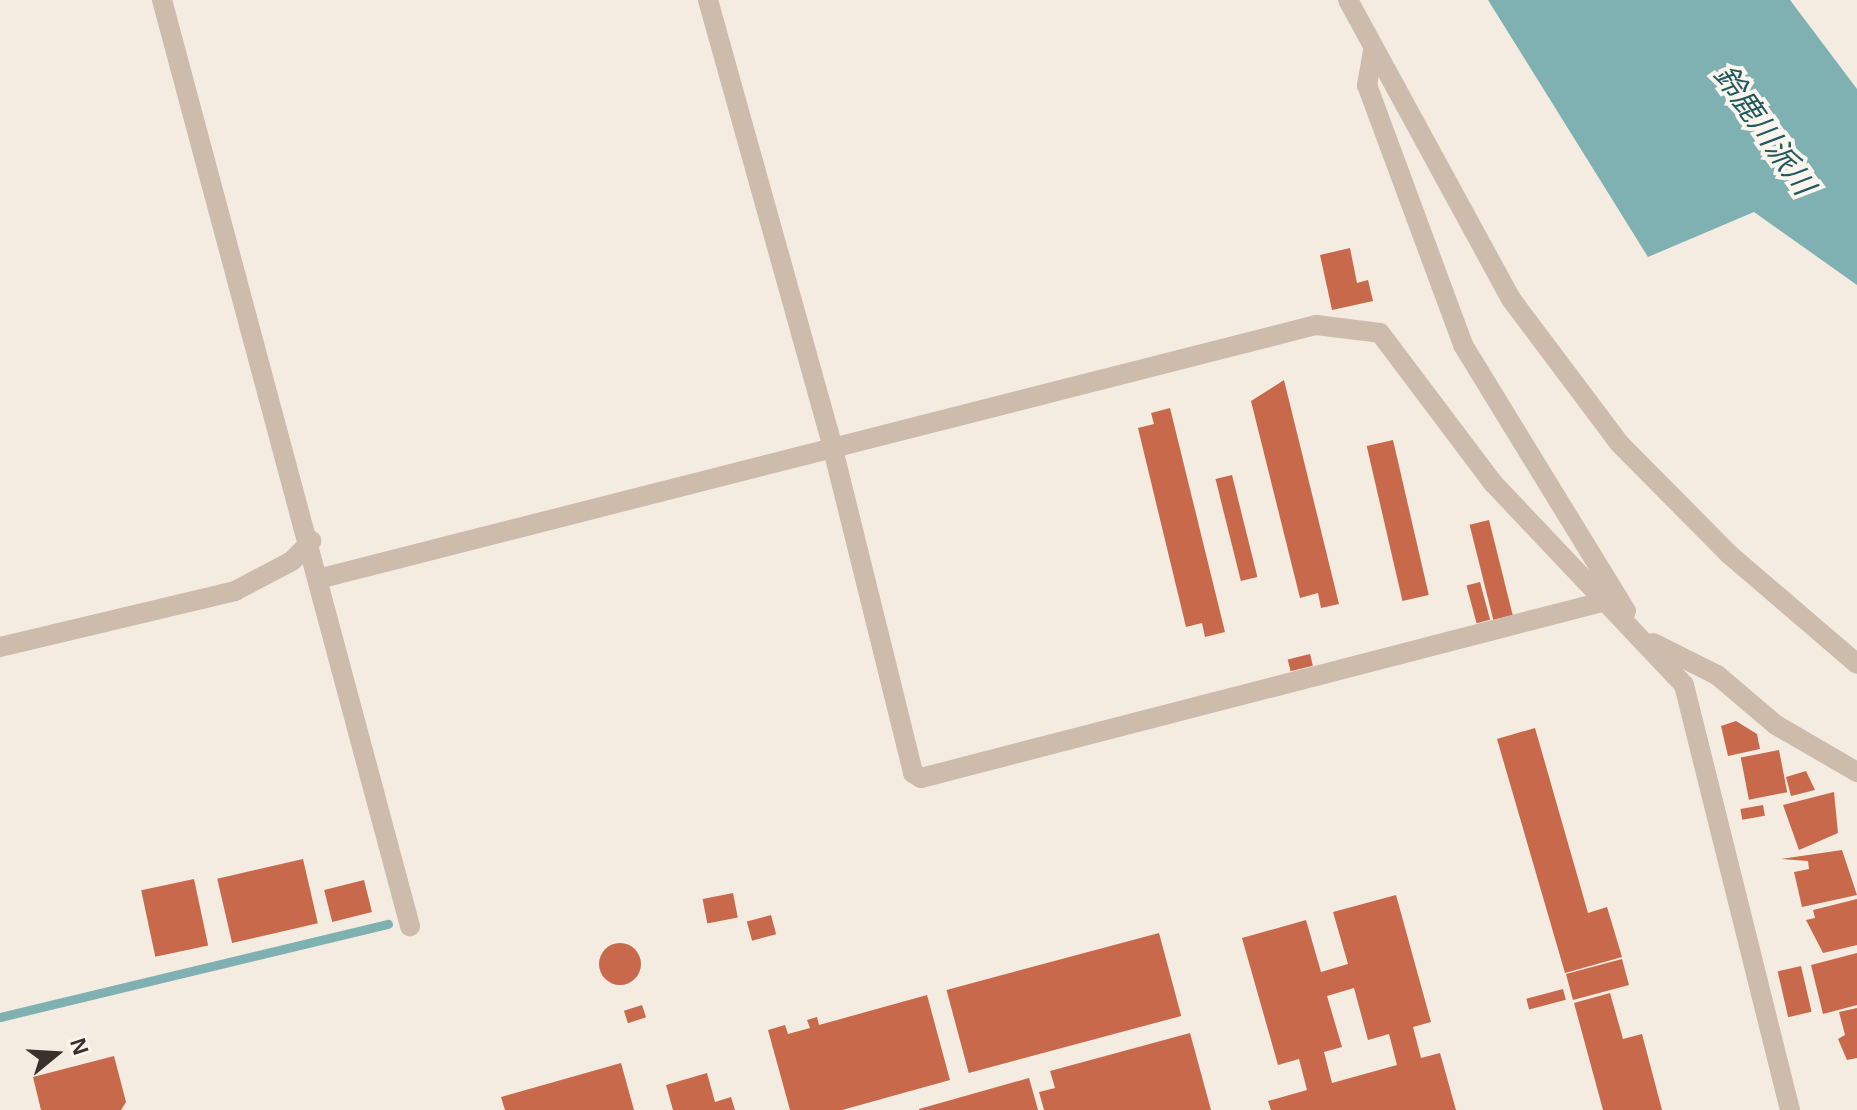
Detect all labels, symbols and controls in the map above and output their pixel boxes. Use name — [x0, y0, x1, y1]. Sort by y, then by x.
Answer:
water label: 鈴鹿川派川 — [1706, 58, 1822, 202]
north arrow — [16, 1014, 96, 1094]
text: N — [65, 1035, 94, 1058]

